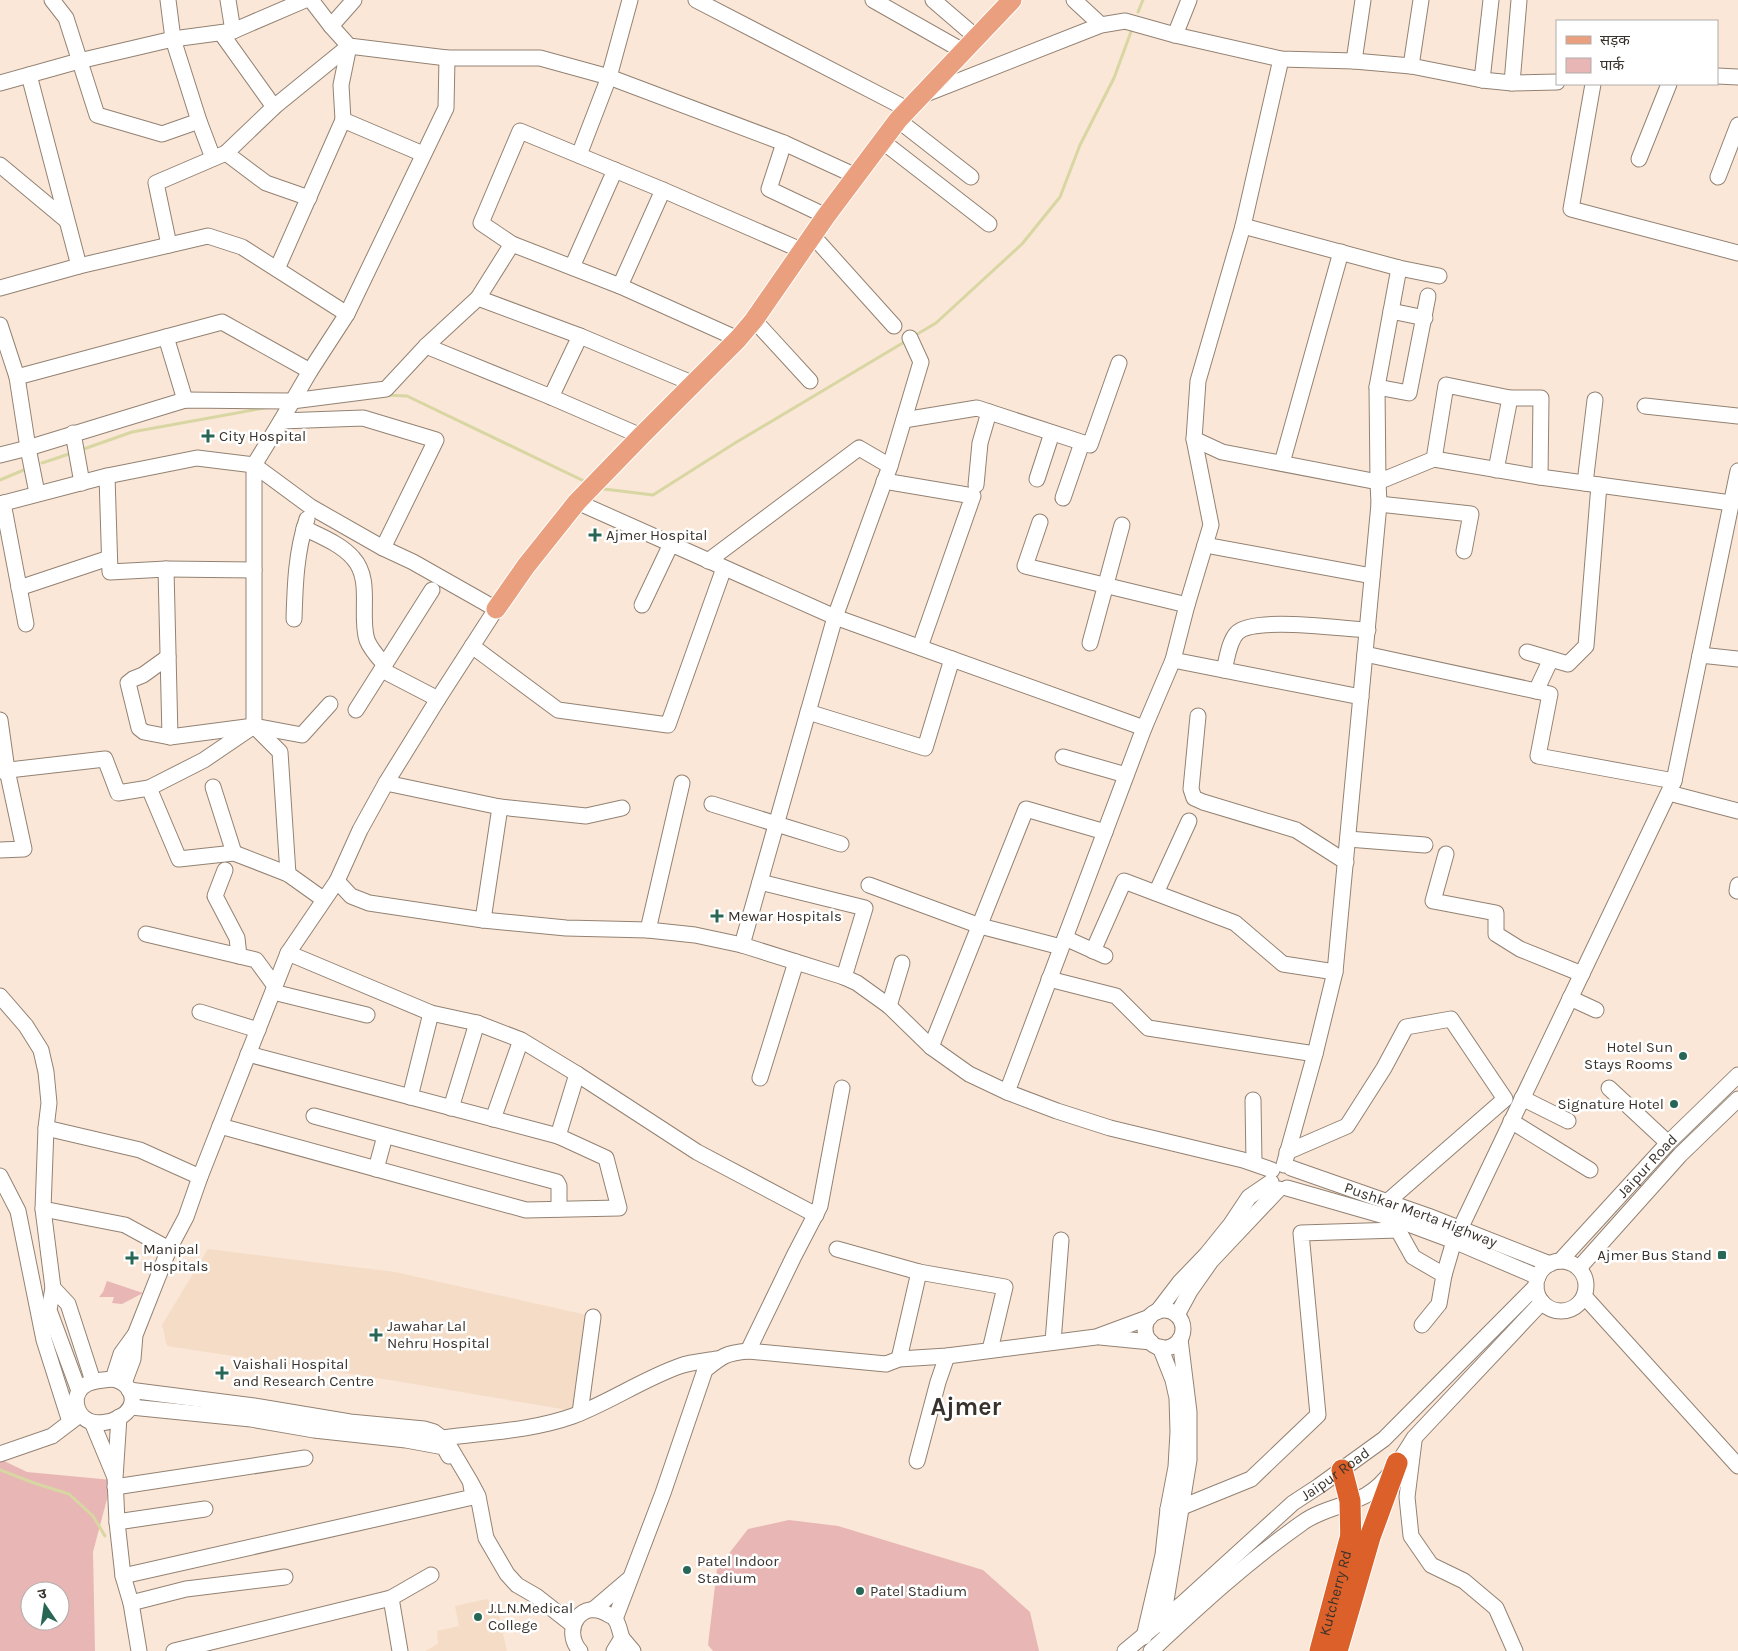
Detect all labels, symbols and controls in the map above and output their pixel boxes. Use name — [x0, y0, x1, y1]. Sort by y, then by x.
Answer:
legend — [1556, 20, 1718, 85]
text: सड़क — [1600, 31, 1630, 49]
text: पार्क — [1600, 56, 1624, 74]
place label: City Hospital — [219, 427, 306, 445]
marker: City Hospital — [201, 429, 215, 443]
place label: Ajmer Hospital — [606, 526, 707, 544]
marker: Ajmer Hospital — [588, 528, 602, 542]
place label: Mewar Hospitals — [728, 907, 842, 925]
marker: Mewar Hospitals — [710, 909, 724, 923]
place label: Hotel Sun Stays Rooms — [1584, 1038, 1673, 1073]
marker: Hotel Sun Stays Rooms — [1677, 1050, 1689, 1062]
place label: Signature Hotel — [1558, 1095, 1664, 1113]
marker: Signature Hotel — [1668, 1098, 1680, 1110]
street label: Jaipur Road — [1613, 1130, 1681, 1202]
street label: Pushkar Merta Highway — [1342, 1178, 1500, 1251]
place label: Manipal Hospitals — [143, 1240, 208, 1275]
place label: Ajmer Bus Stand — [1597, 1246, 1712, 1264]
marker: Ajmer Bus Stand — [1716, 1249, 1728, 1261]
marker: Manipal Hospitals — [125, 1251, 139, 1265]
place label: Jawahar Lal Nehru Hospital — [387, 1317, 490, 1352]
marker: Jawahar Lal Nehru Hospital — [369, 1328, 383, 1342]
place label: Vaishali Hospital and Research Centre — [233, 1355, 374, 1390]
marker: Vaishali Hospital and Research Centre — [215, 1366, 229, 1380]
district label: Ajmer — [931, 1392, 1002, 1421]
street label: Jaipur Road — [1297, 1443, 1373, 1505]
street label: Kutcherry Rd — [1315, 1548, 1356, 1638]
place label: Patel Indoor Stadium — [697, 1552, 779, 1587]
marker: Patel Indoor Stadium — [681, 1564, 693, 1576]
north arrow — [20, 1581, 70, 1631]
place label: Patel Stadium — [870, 1582, 967, 1600]
text: उ — [36, 1584, 49, 1603]
marker: Patel Stadium — [854, 1585, 866, 1597]
place label: J.L.N.Medical College — [488, 1599, 573, 1634]
marker: J.L.N.Medical College — [472, 1611, 484, 1623]

